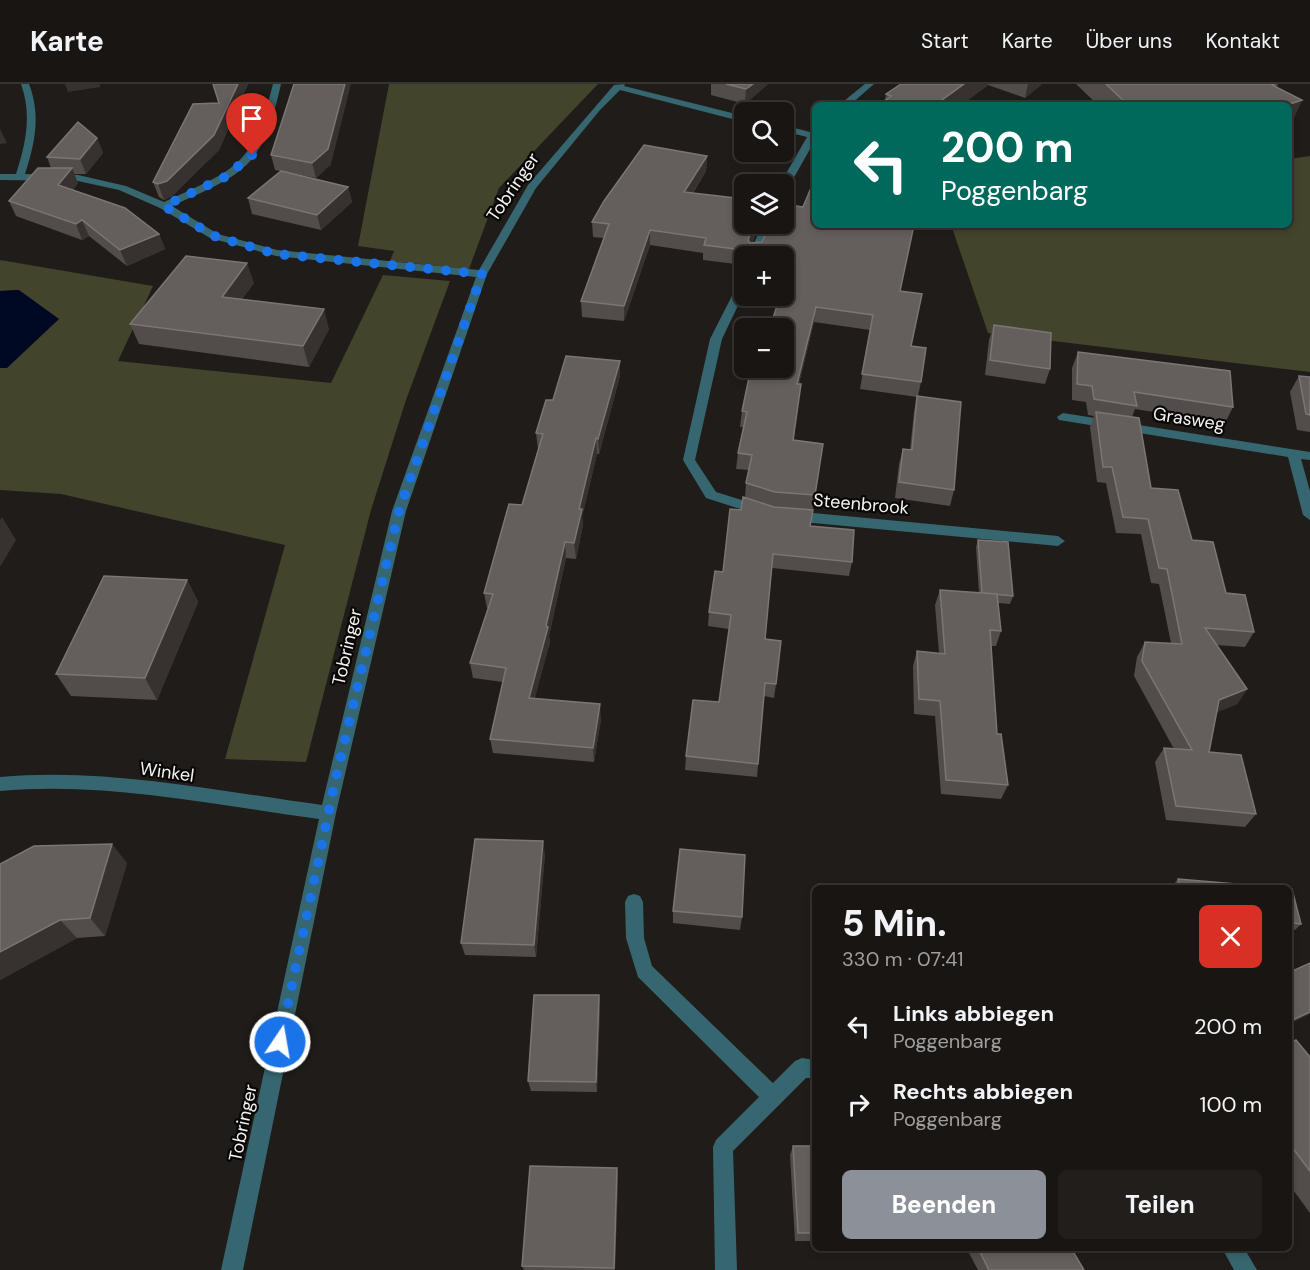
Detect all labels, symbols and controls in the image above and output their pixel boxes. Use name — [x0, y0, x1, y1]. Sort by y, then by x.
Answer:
text: Karte — [30, 23, 104, 60]
text: Start — [921, 27, 969, 55]
text: Karte — [1002, 27, 1053, 55]
text: Über uns — [1086, 27, 1172, 55]
text: Kontakt — [1205, 27, 1280, 55]
pin — [226, 93, 277, 155]
icon: arrive — [235, 102, 268, 135]
map controls — [734, 102, 794, 378]
button: search — [734, 102, 794, 162]
text: 200 m — [941, 120, 1074, 175]
icon: left — [842, 126, 920, 204]
street label: Tobringer — [481, 148, 545, 226]
text: Poggenbarg — [941, 173, 1088, 208]
button: layers — [734, 174, 794, 234]
button: + — [734, 246, 794, 306]
button: − — [734, 318, 794, 378]
street label: Grasweg — [1151, 401, 1227, 437]
street label: Steenbrook — [812, 488, 910, 520]
street label: Tobringer — [326, 606, 368, 688]
street label: Winkel — [138, 756, 196, 788]
text: 5 Min. — [842, 900, 946, 947]
button: close — [1199, 905, 1262, 968]
text: 330 m · 07:41 — [842, 946, 964, 972]
text: Links abbiegen — [893, 999, 1054, 1028]
position arrow — [248, 1010, 312, 1074]
icon: left — [842, 1010, 875, 1043]
text: 200 m — [1194, 1012, 1262, 1041]
text: Poggenbarg — [893, 1028, 1002, 1054]
text: Rechts abbiegen — [893, 1077, 1073, 1106]
street label: Tobringer — [223, 1082, 263, 1164]
icon: right — [842, 1088, 875, 1121]
text: 100 m — [1200, 1090, 1262, 1119]
text: Poggenbarg — [893, 1106, 1002, 1132]
button: Beenden — [842, 1170, 1046, 1239]
button: Teilen — [1058, 1170, 1262, 1239]

